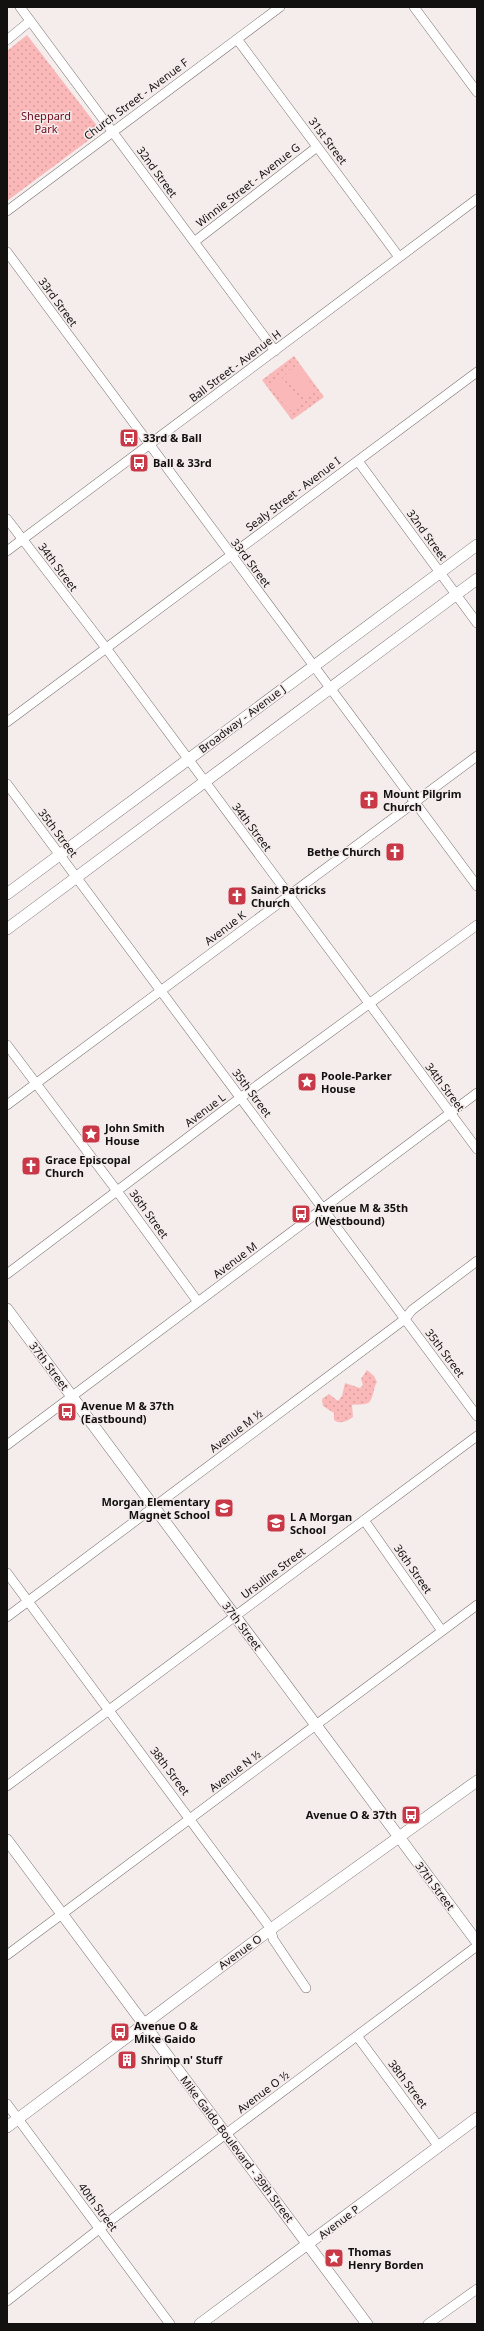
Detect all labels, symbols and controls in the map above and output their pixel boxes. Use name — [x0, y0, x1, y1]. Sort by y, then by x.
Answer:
street label: Church Street - Avenue F — [80, 54, 191, 143]
park label: Sheppard Park — [21, 108, 71, 136]
street label: 31st Street — [306, 114, 351, 167]
street label: Winnie Street - Avenue G — [193, 139, 303, 230]
street label: 32nd Street — [134, 143, 181, 200]
street label: 33rd Street — [36, 274, 81, 329]
street label: Ball Street - Avenue H — [186, 326, 284, 405]
bus stop icon: 33rd & Ball — [118, 427, 140, 449]
place label: 33rd & Ball — [143, 430, 202, 445]
bus stop icon: Ball & 33rd — [128, 452, 150, 474]
street label: Sealy Street - Avenue I — [242, 453, 343, 534]
place label: Ball & 33rd — [153, 455, 212, 470]
street label: 32nd Street — [404, 506, 451, 563]
street label: 33rd Street — [228, 535, 275, 590]
street label: 34th Street — [35, 539, 82, 594]
street label: Broadway - Avenue J — [195, 681, 288, 756]
place label: Mount Pilgrim Church — [383, 786, 461, 814]
church icon: Mount Pilgrim Church — [358, 789, 380, 811]
street label: 34th Street — [229, 799, 276, 854]
street label: 35th Street — [35, 805, 82, 860]
church icon: Bethe Church — [384, 841, 406, 863]
place label: Bethe Church — [307, 844, 381, 859]
place label: Saint Patricks Church — [251, 882, 327, 910]
church icon: Saint Patricks Church — [226, 885, 248, 907]
street label: Avenue K — [201, 907, 249, 948]
street label: 34th Street — [422, 1059, 469, 1114]
street label: 35th Street — [229, 1065, 276, 1120]
place label: Poole-Parker House — [321, 1068, 392, 1096]
place icon: Poole-Parker House — [296, 1071, 318, 1093]
street label: Avenue L — [181, 1089, 228, 1130]
place label: John Smith House — [104, 1120, 165, 1148]
place icon: John Smith House — [80, 1123, 102, 1145]
place label: Grace Episcopal Church — [45, 1152, 131, 1180]
church icon: Grace Episcopal Church — [20, 1155, 42, 1177]
street label: 36th Street — [127, 1186, 172, 1241]
place label: Avenue M & 35th (Westbound) — [315, 1200, 408, 1228]
bus stop icon: Avenue M & 35th (Westbound) — [290, 1203, 312, 1225]
street label: Avenue M — [210, 1238, 260, 1281]
street label: 35th Street — [422, 1325, 469, 1380]
street label: 37th Street — [26, 1338, 73, 1393]
place label: Avenue M & 37th (Eastbound) — [81, 1398, 174, 1426]
bus stop icon: Avenue M & 37th (Eastbound) — [56, 1401, 78, 1423]
street label: Avenue M ½ — [206, 1405, 266, 1455]
place label: Morgan Elementary Magnet School — [101, 1494, 211, 1522]
school or university icon: Morgan Elementary Magnet School — [213, 1497, 235, 1519]
place label: L A Morgan School — [290, 1509, 352, 1537]
school or university icon: L A Morgan School — [265, 1512, 287, 1534]
street label: 36th Street — [391, 1541, 436, 1596]
street label: Ursuline Street — [237, 1543, 308, 1602]
street label: 37th Street — [219, 1598, 266, 1653]
street label: 38th Street — [147, 1743, 194, 1798]
street label: Avenue N ½ — [206, 1746, 264, 1795]
bus stop icon: Avenue O & 37th — [400, 1804, 422, 1826]
place label: Avenue O & 37th — [306, 1807, 397, 1822]
street label: 37th Street — [412, 1858, 459, 1913]
street label: Avenue O — [215, 1931, 264, 1972]
place label: Avenue O & Mike Gaido — [134, 2018, 199, 2046]
bus stop icon: Avenue O & Mike Gaido — [109, 2021, 131, 2043]
building icon: Shrimp n' Stuff — [116, 2049, 138, 2071]
place label: Shrimp n' Stuff — [141, 2052, 223, 2067]
street label: 38th Street — [385, 2056, 432, 2111]
street label: Avenue O ½ — [234, 2067, 292, 2116]
street label: Mike Gaido Boulevard - 39th Street — [177, 2073, 297, 2225]
street label: 40th Street — [75, 2179, 122, 2234]
street label: Avenue P — [315, 2201, 363, 2242]
place label: Thomas Henry Borden — [348, 2244, 424, 2272]
place icon: Thomas Henry Borden — [323, 2247, 345, 2269]

